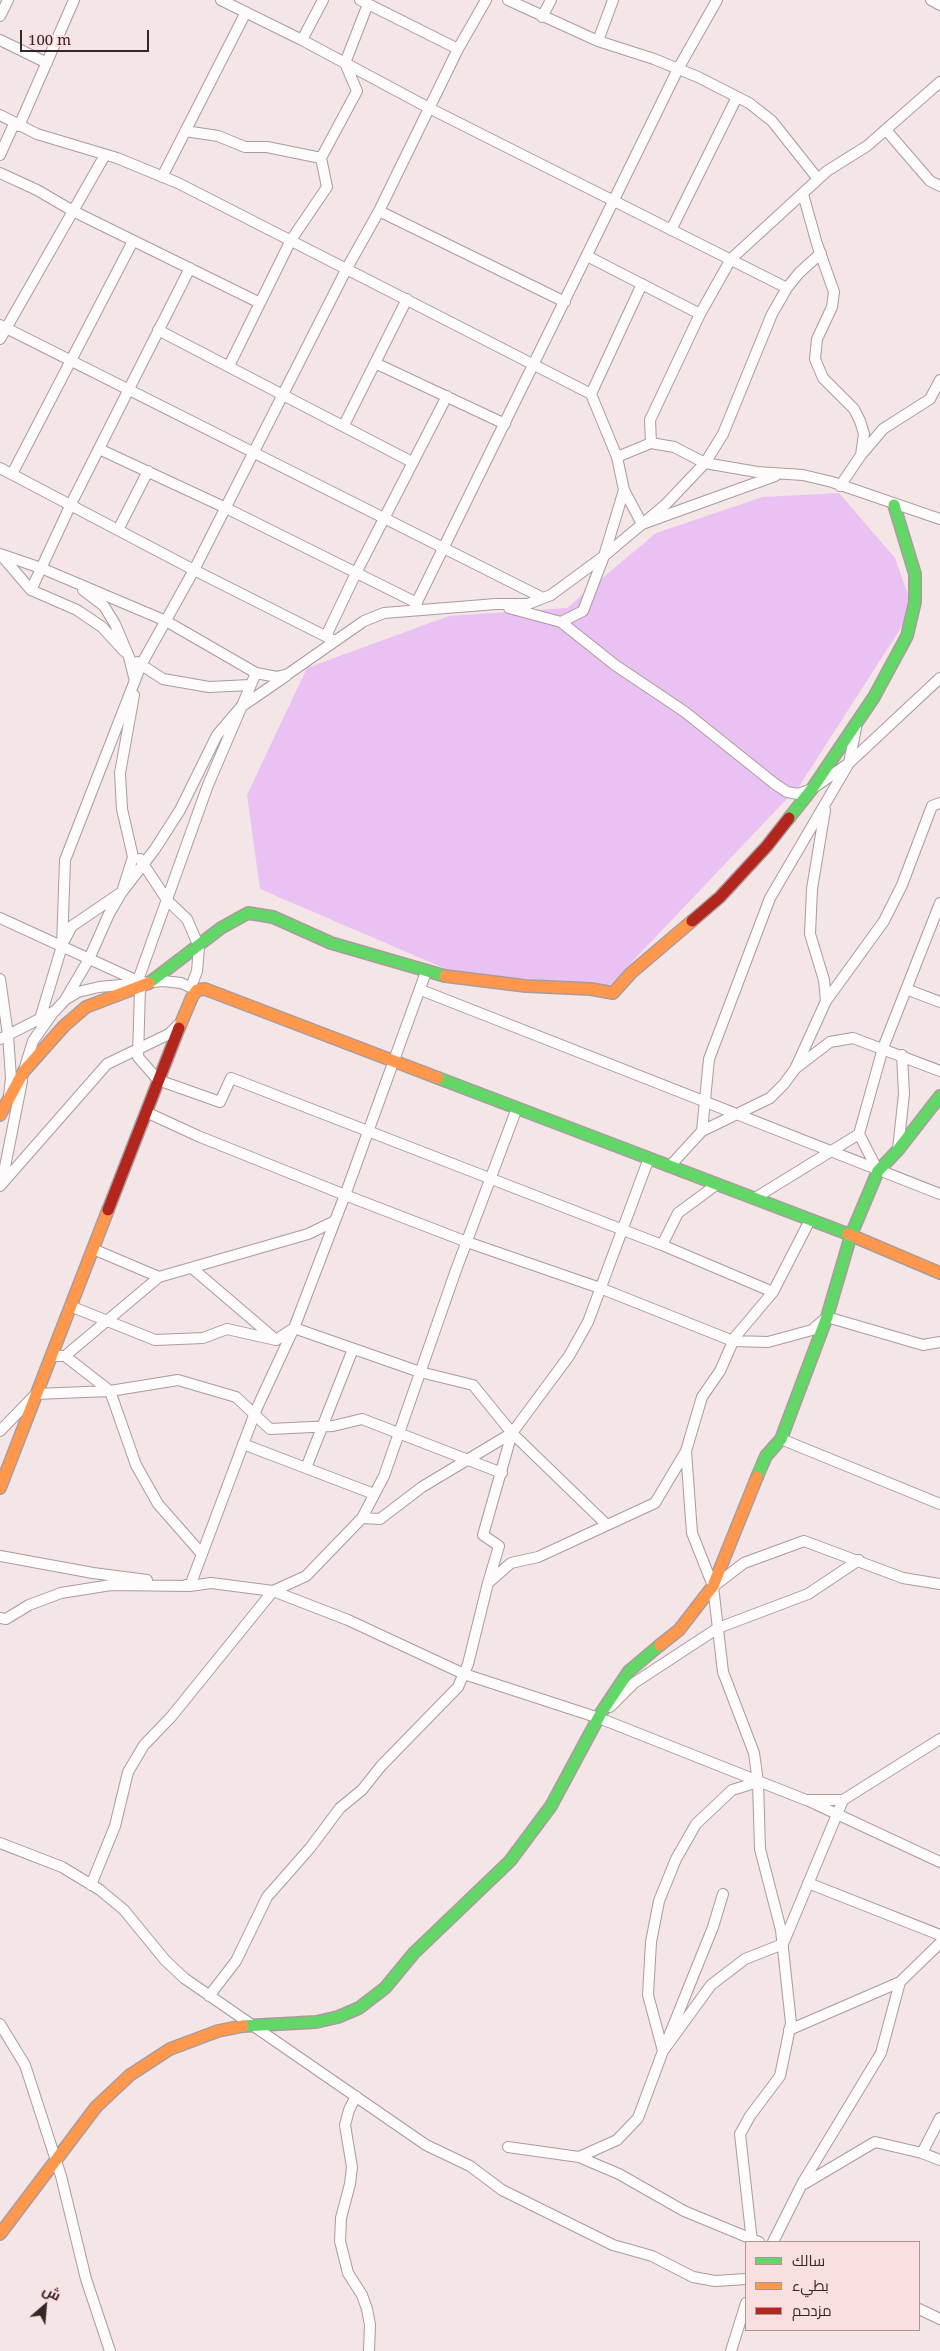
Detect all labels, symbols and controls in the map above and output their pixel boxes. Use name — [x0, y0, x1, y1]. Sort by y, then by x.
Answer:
scale bar — [22, 20, 151, 52]
text: 100 m — [28, 29, 71, 49]
legend — [745, 2241, 920, 2331]
text: سالك — [792, 2250, 825, 2270]
text: بطيء — [792, 2275, 829, 2295]
text: ش — [40, 2280, 64, 2305]
north arrow — [20, 2281, 70, 2331]
text: مزدحم — [792, 2300, 832, 2320]

